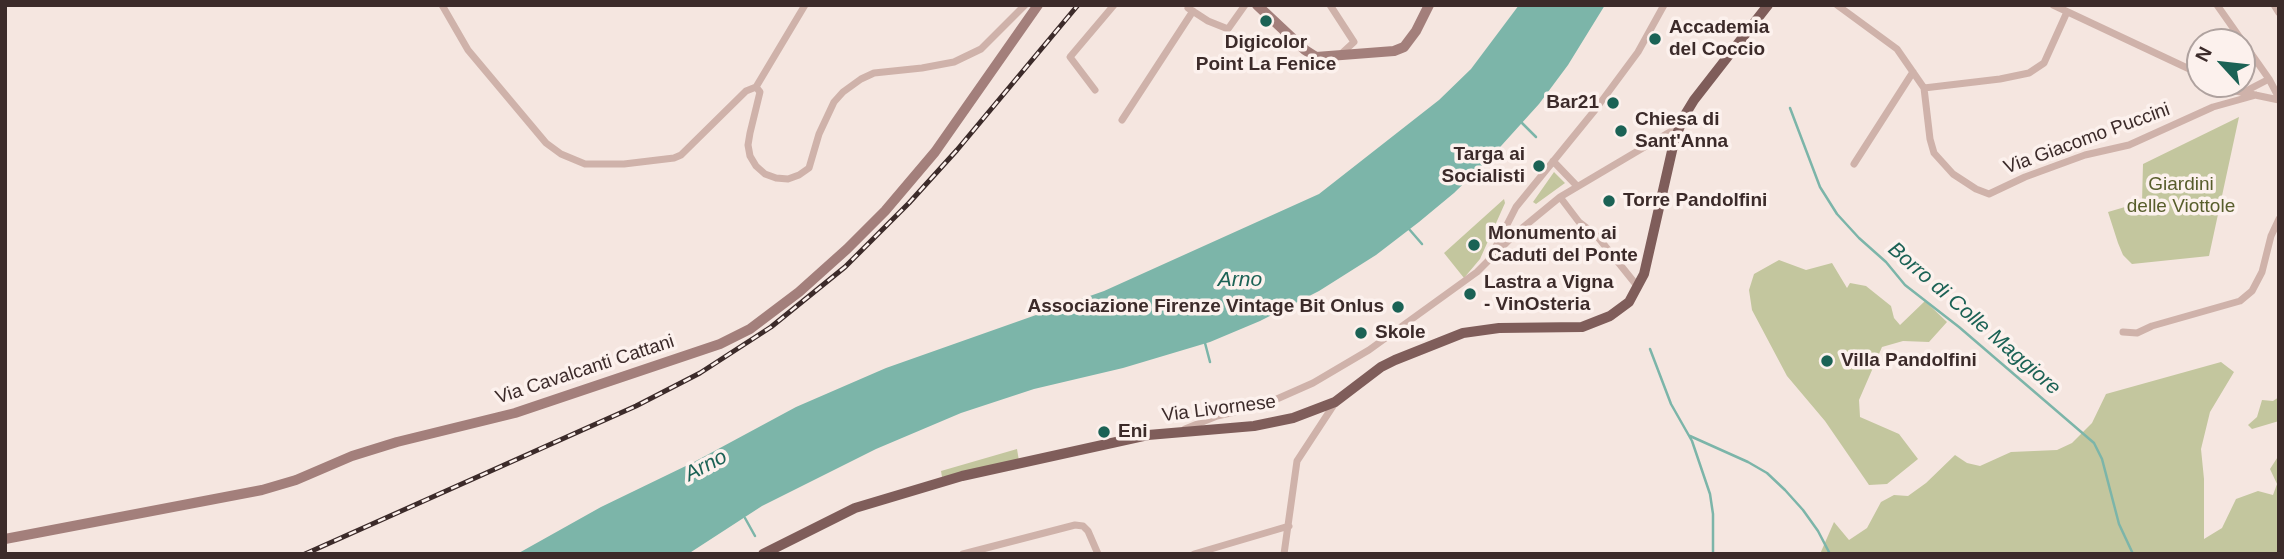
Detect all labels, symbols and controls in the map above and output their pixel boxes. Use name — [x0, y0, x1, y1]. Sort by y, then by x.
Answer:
marker: Digicolor Point La Fenice — [1258, 13, 1274, 29]
place label: Accademia del Coccio — [1669, 17, 1769, 61]
north arrow — [2186, 28, 2256, 98]
marker: Accademia del Coccio — [1647, 31, 1663, 47]
place label: Digicolor Point La Fenice — [1196, 32, 1336, 76]
text: N — [2191, 43, 2216, 65]
place label: Bar21 — [1546, 92, 1599, 114]
marker: Bar21 — [1605, 95, 1621, 111]
street label: Via Giacomo Puccini — [2001, 98, 2173, 180]
place label: Chiesa di Sant'Anna — [1635, 109, 1728, 153]
marker: Chiesa di Sant'Anna — [1613, 123, 1629, 139]
place label: Targa ai Socialisti — [1442, 144, 1525, 188]
marker: Targa ai Socialisti — [1531, 158, 1547, 174]
park label: Giardini delle Viottole — [2127, 174, 2235, 218]
place label: Torre Pandolfini — [1623, 190, 1767, 212]
marker: Torre Pandolfini — [1601, 193, 1617, 209]
place label: Monumento ai Caduti del Ponte — [1488, 223, 1638, 267]
marker: Monumento ai Caduti del Ponte — [1466, 237, 1482, 253]
water label: Borro di Colle Maggiore — [1882, 237, 2066, 401]
water label: Arno — [1218, 267, 1262, 293]
place label: Lastra a Vigna - VinOsteria — [1484, 272, 1614, 316]
marker: Lastra a Vigna - VinOsteria — [1462, 286, 1478, 302]
place label: Associazione Firenze Vintage Bit Onlus — [1027, 296, 1384, 318]
marker: Associazione Firenze Vintage Bit Onlus — [1390, 299, 1406, 315]
place label: Skole — [1375, 322, 1426, 344]
marker: Skole — [1353, 325, 1369, 341]
street label: Via Cavalcanti Cattani — [493, 330, 677, 410]
place label: Villa Pandolfini — [1841, 350, 1977, 372]
marker: Villa Pandolfini — [1819, 353, 1835, 369]
street label: Via Livornese — [1161, 391, 1277, 427]
place label: Eni — [1118, 421, 1148, 443]
marker: Eni — [1096, 424, 1112, 440]
water label: Arno — [681, 444, 731, 488]

